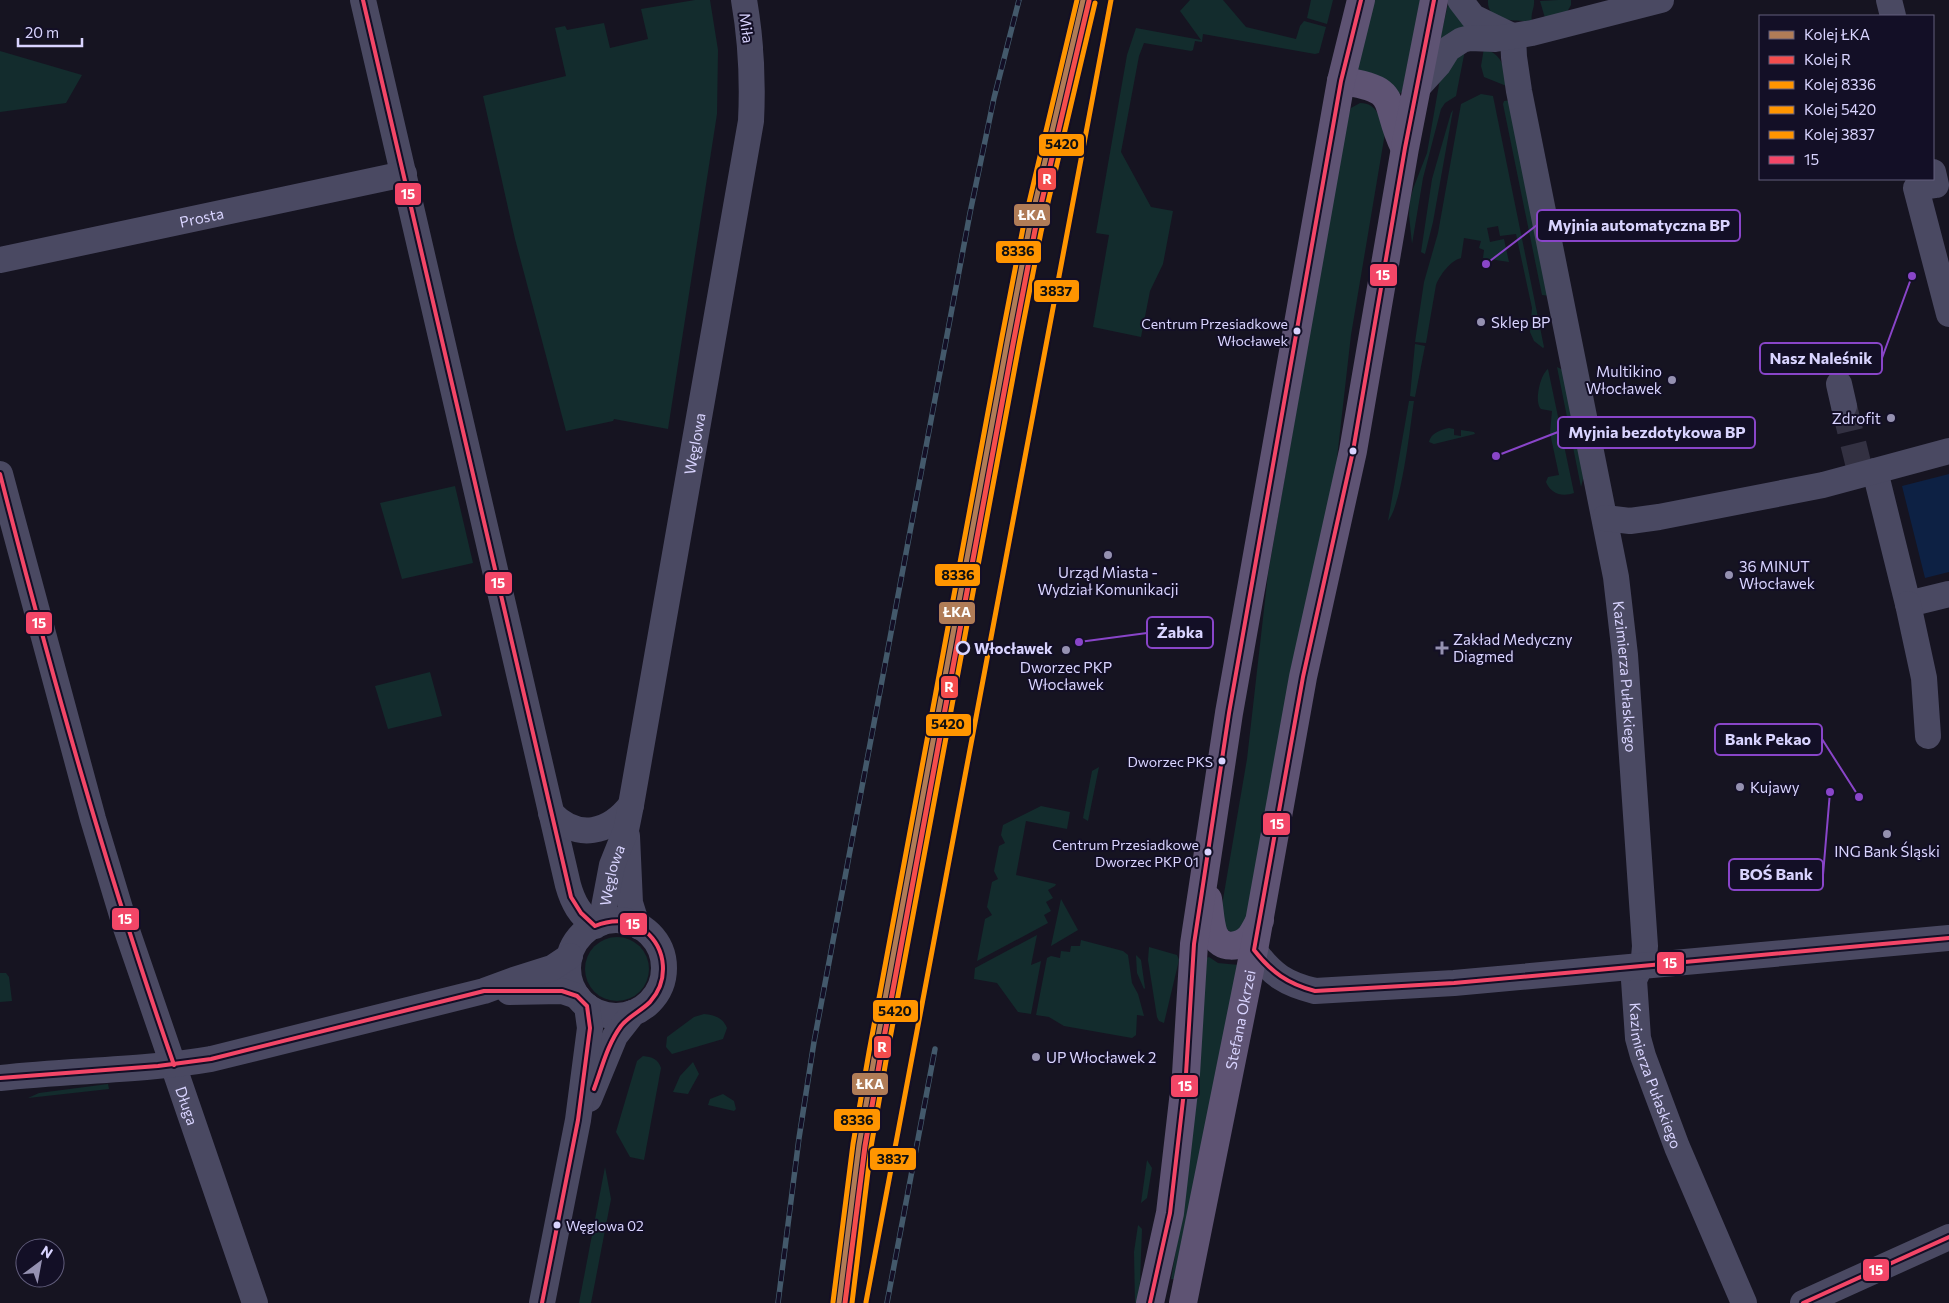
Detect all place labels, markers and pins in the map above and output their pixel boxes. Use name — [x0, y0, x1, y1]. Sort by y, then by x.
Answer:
callout: Myjnia automatyczna BP — [1537, 210, 1740, 241]
place label: Sklep BP — [1491, 313, 1551, 331]
place label: Centrum Przesiadkowe Włocławek — [1141, 315, 1288, 349]
marker: Sklep BP — [1475, 316, 1487, 328]
marker: Centrum Przesiadkowe Włocławek — [1292, 326, 1302, 336]
callout: Nasz Naleśnik — [1760, 343, 1882, 374]
place label: Multikino Włocławek — [1586, 362, 1662, 397]
marker: Multikino Włocławek — [1666, 374, 1678, 386]
place label: Zdrofit — [1832, 409, 1881, 427]
marker: Zdrofit — [1885, 412, 1897, 424]
callout: Myjnia bezdotykowa BP — [1558, 417, 1755, 448]
unlabelled marker — [1348, 446, 1358, 456]
marker: Urząd Miasta - Wydział Komunikacji — [1102, 549, 1114, 561]
place label: 36 MINUT Włocławek — [1739, 557, 1815, 592]
place label: Urząd Miasta - Wydział Komunikacji — [1037, 563, 1179, 598]
marker: 36 MINUT Włocławek — [1723, 569, 1735, 581]
callout: Żabka — [1147, 617, 1213, 648]
place label: Zakład Medyczny Diagmed — [1453, 630, 1573, 665]
place label: Włocławek — [974, 639, 1053, 657]
marker: Włocławek — [956, 641, 970, 655]
marker: Zakład Medyczny Diagmed — [1435, 641, 1449, 655]
marker: Dworzec PKP Włocławek — [1060, 644, 1072, 656]
place label: Dworzec PKP Włocławek — [1020, 658, 1112, 693]
callout: Bank Pekao — [1715, 724, 1822, 755]
place label: Dworzec PKS — [1127, 753, 1213, 770]
marker: Dworzec PKS — [1217, 756, 1227, 766]
place label: Kujawy — [1750, 778, 1800, 796]
marker: Kujawy — [1734, 781, 1746, 793]
marker: ING Bank Śląski — [1881, 828, 1893, 840]
place label: Centrum Przesiadkowe Dworzec PKP 01 — [1052, 836, 1199, 870]
place label: ING Bank Śląski — [1834, 841, 1940, 860]
marker: Centrum Przesiadkowe Dworzec PKP 01 — [1203, 847, 1213, 857]
callout: BOŚ Bank — [1729, 859, 1823, 890]
place label: UP Włocławek 2 — [1046, 1048, 1156, 1066]
marker: UP Włocławek 2 — [1030, 1051, 1042, 1063]
place label: Węglowa 02 — [566, 1217, 644, 1234]
marker: Węglowa 02 — [552, 1220, 562, 1230]

